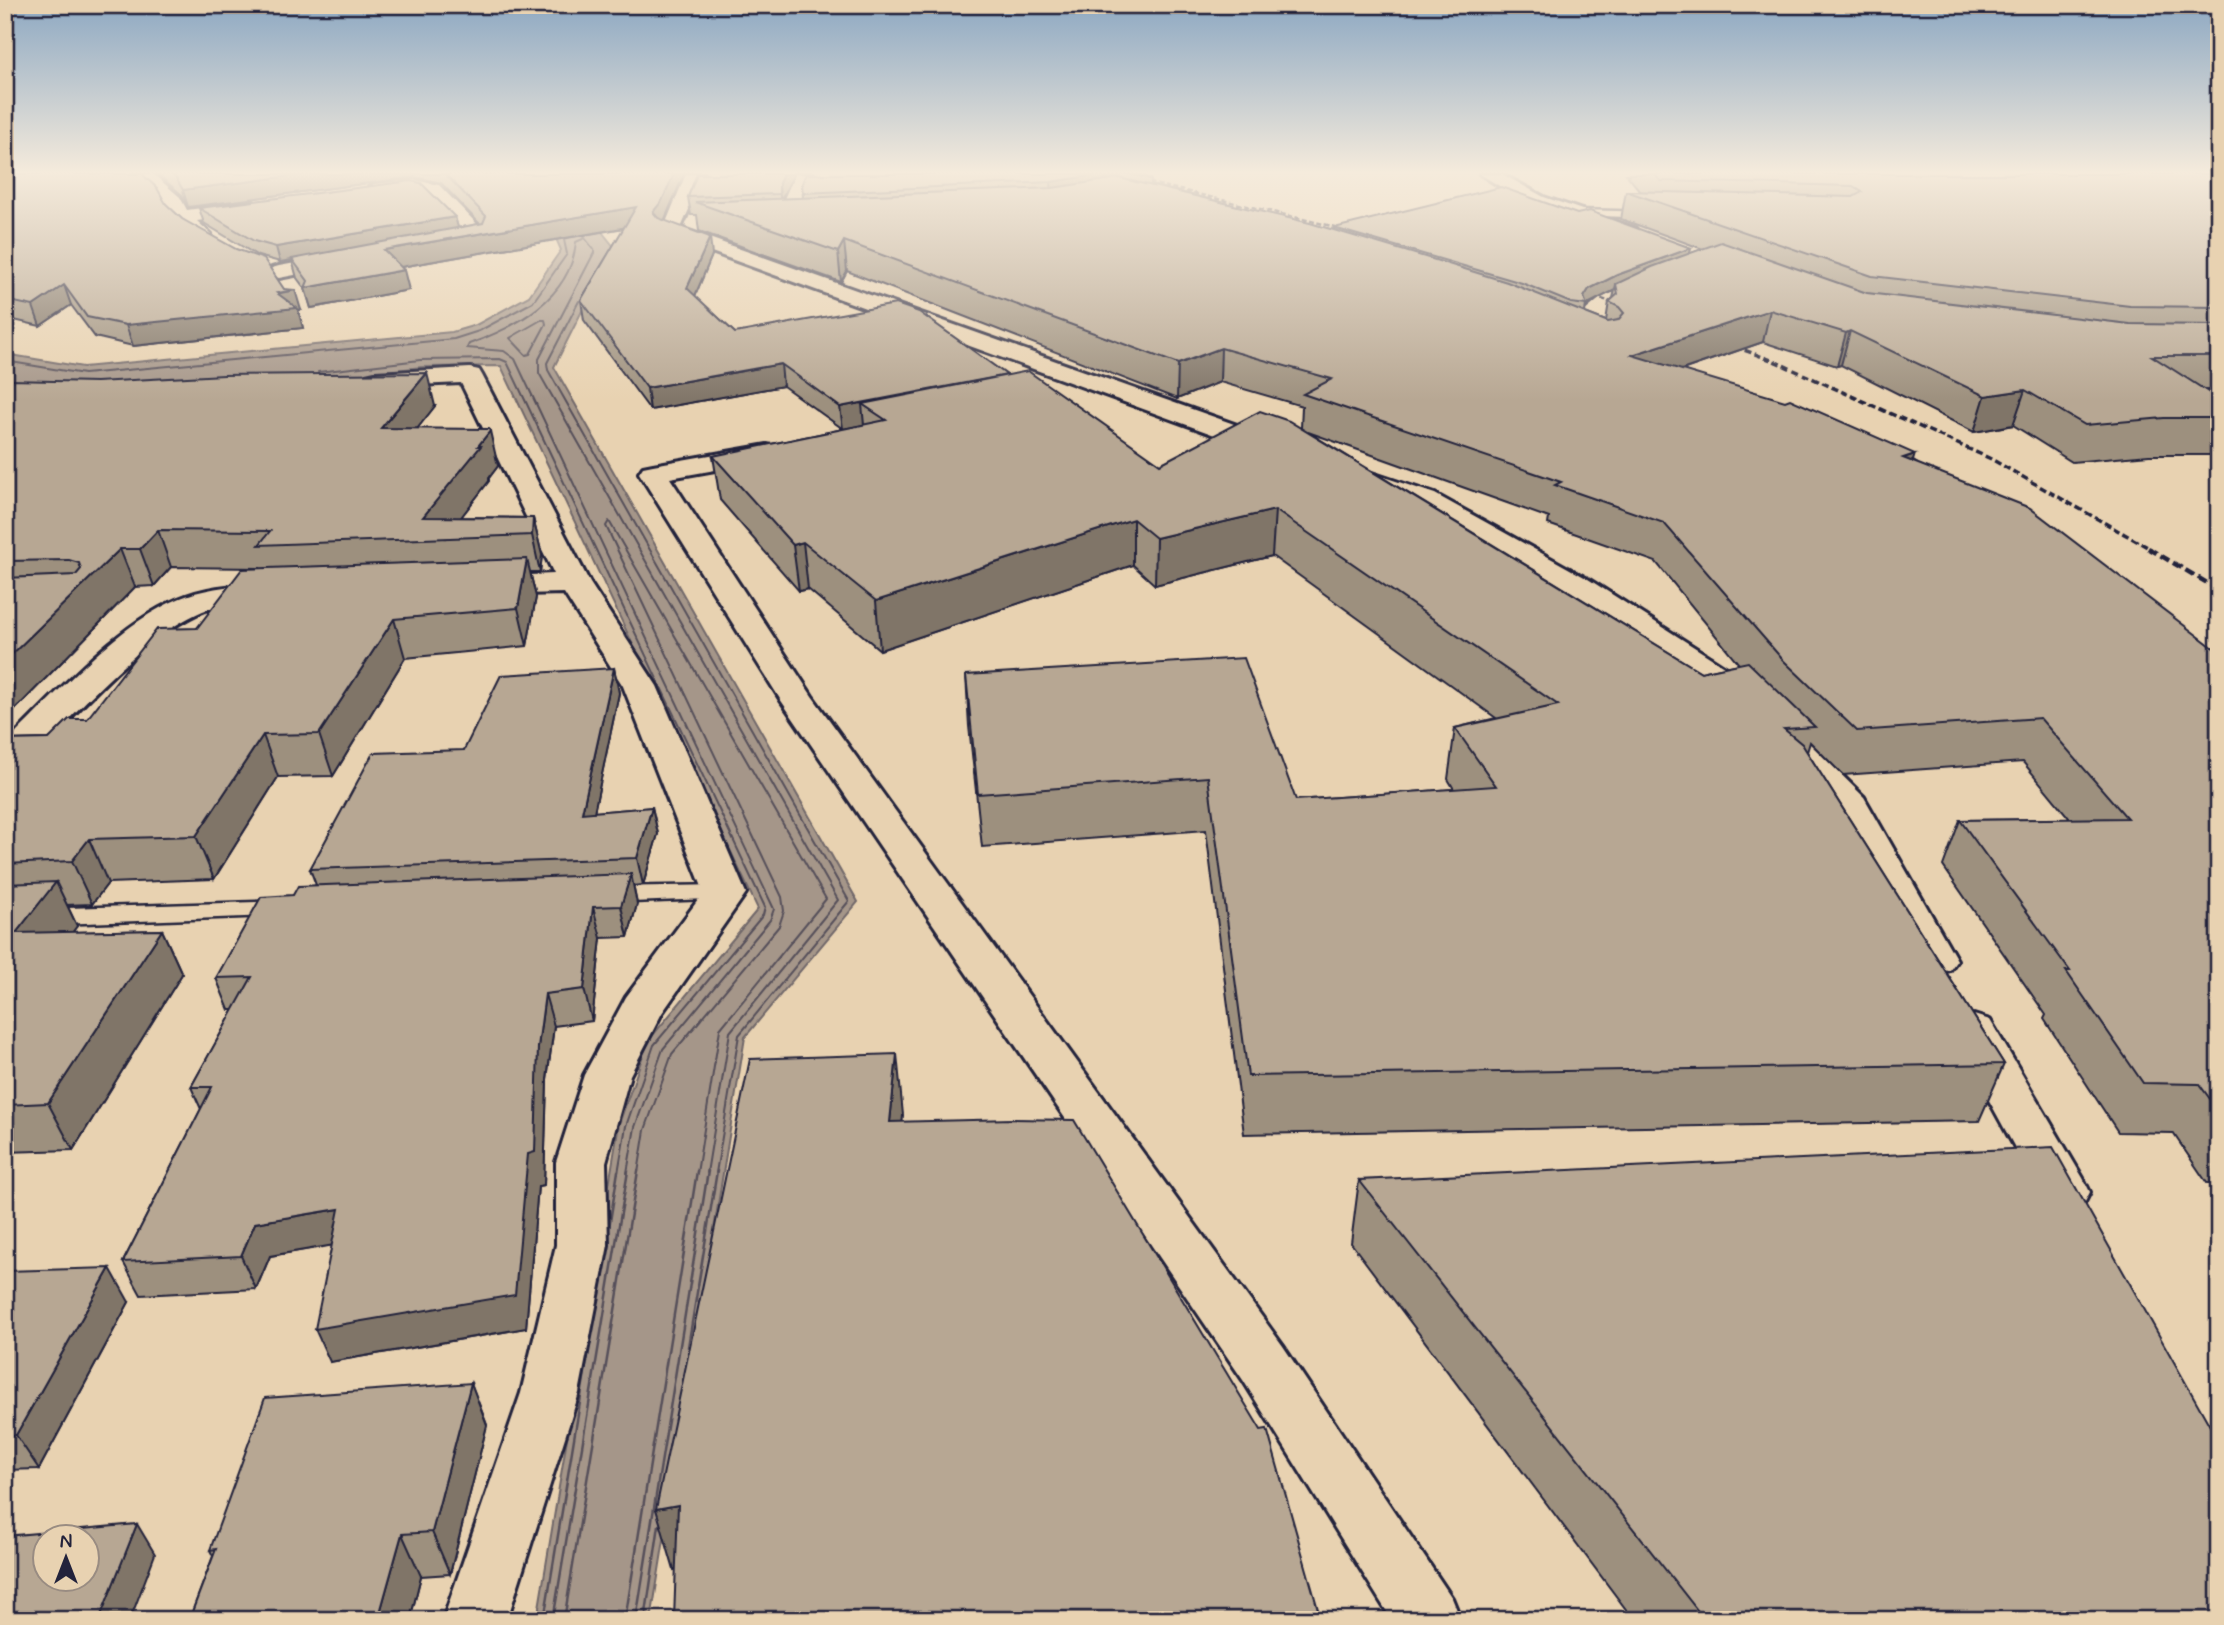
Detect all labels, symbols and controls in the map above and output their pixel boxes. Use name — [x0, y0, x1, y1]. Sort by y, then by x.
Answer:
north arrow — [32, 1524, 102, 1594]
text: N — [60, 1530, 72, 1555]

